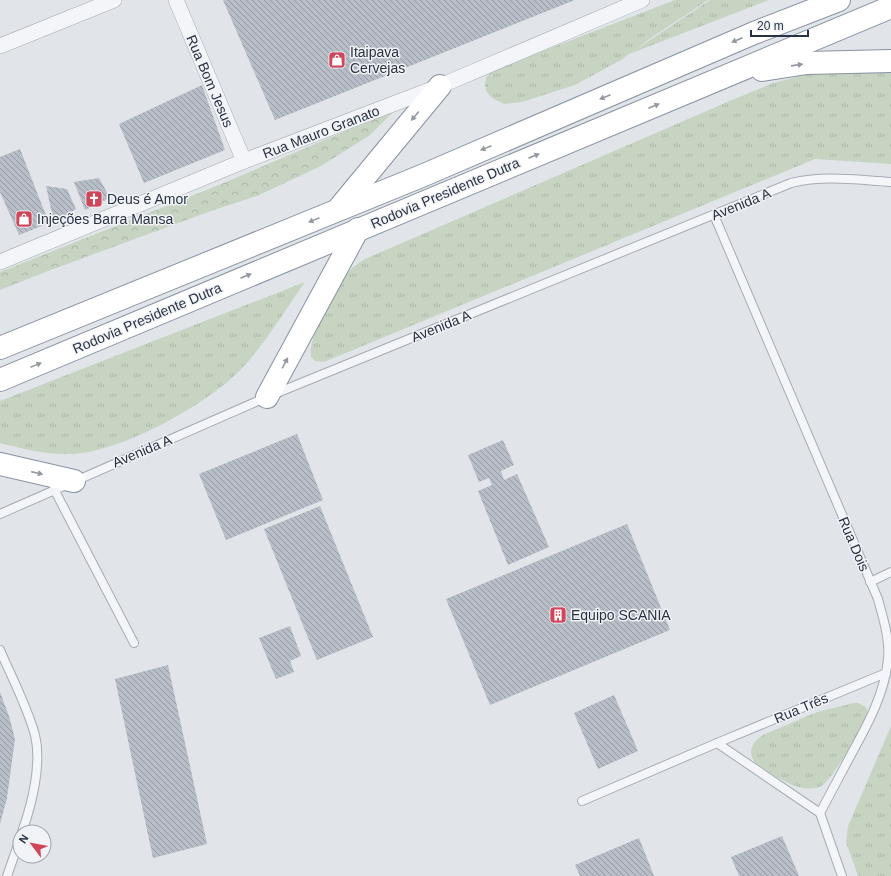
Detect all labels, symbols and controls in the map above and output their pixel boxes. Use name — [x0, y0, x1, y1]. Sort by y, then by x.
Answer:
scale bar — [751, 12, 808, 38]
text: 20 m — [757, 19, 784, 33]
street label: Rua Bom Jesus — [183, 32, 237, 130]
one-way arrow — [731, 38, 743, 44]
place label: Itaipava Cervejas — [350, 44, 405, 76]
shop icon: Itaipava Cervejas — [327, 50, 347, 70]
one-way arrow — [791, 62, 803, 68]
one-way arrow — [599, 95, 611, 101]
street label: Rua Mauro Granato — [260, 102, 382, 162]
one-way arrow — [649, 103, 660, 109]
one-way arrow — [411, 111, 420, 122]
one-way arrow — [479, 146, 491, 152]
one-way arrow — [529, 153, 540, 159]
street label: Rodovia Presidente Dutra — [368, 154, 522, 232]
street label: Avenida A — [709, 185, 774, 223]
church icon: Deus é Amor — [84, 189, 104, 209]
place label: Deus é Amor — [107, 191, 188, 207]
shop icon: Injeções Barra Mansa — [14, 209, 34, 229]
place label: Injeções Barra Mansa — [37, 211, 173, 227]
one-way arrow — [307, 217, 319, 223]
one-way arrow — [241, 273, 253, 279]
street label: Rodovia Presidente Dutra — [70, 279, 224, 357]
street label: Avenida A — [409, 307, 474, 345]
one-way arrow — [282, 357, 289, 369]
one-way arrow — [31, 361, 43, 367]
street label: Avenida A — [110, 431, 175, 471]
one-way arrow — [31, 470, 43, 476]
street label: Rua Dois — [835, 514, 873, 574]
building icon: Equipo SCANIA — [548, 605, 568, 625]
place label: Equipo SCANIA — [571, 607, 671, 623]
street label: Rua Três — [772, 690, 830, 726]
north arrow — [12, 824, 52, 864]
text: N — [16, 832, 31, 845]

